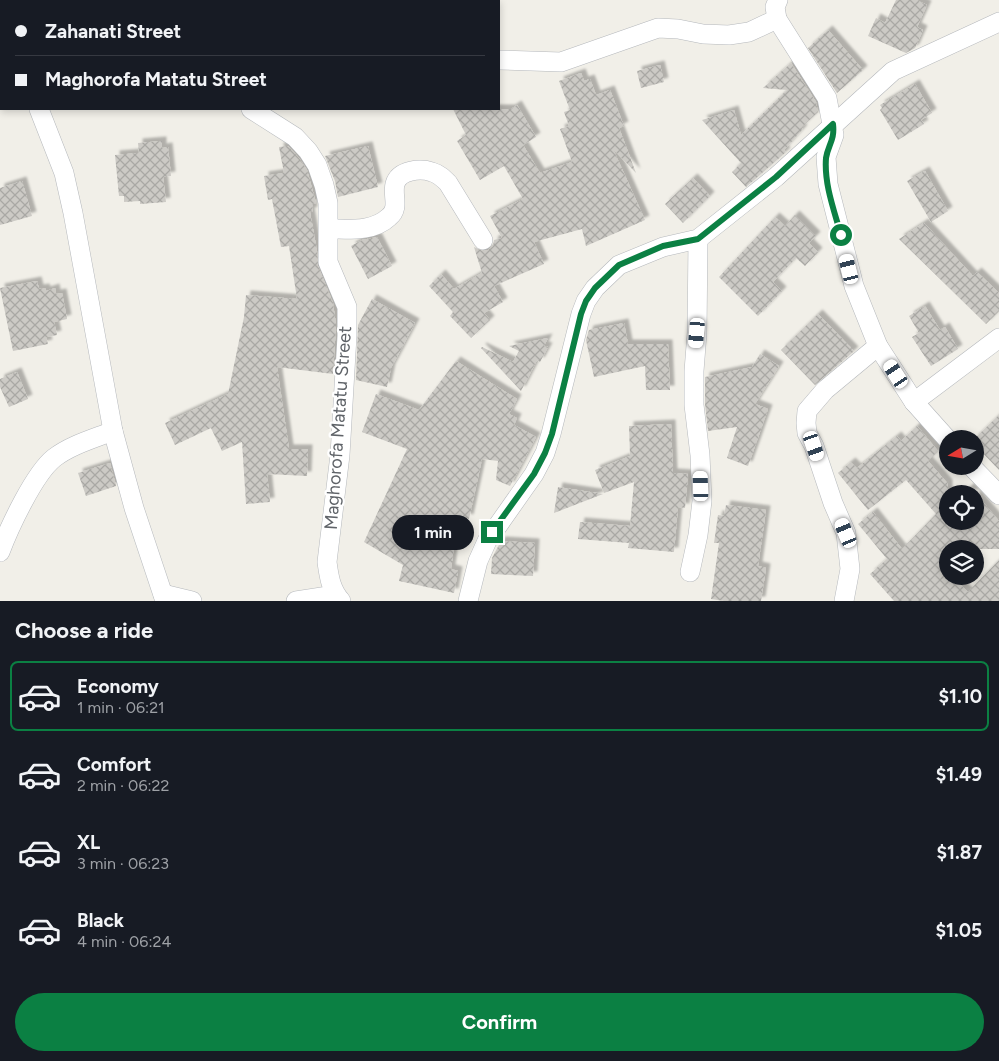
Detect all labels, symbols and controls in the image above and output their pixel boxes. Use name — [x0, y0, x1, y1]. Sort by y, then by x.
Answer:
text: Zahanati Street — [45, 20, 181, 43]
text: Maghorofa Matatu Street — [45, 68, 267, 91]
route start — [830, 224, 852, 246]
car — [838, 253, 859, 285]
car — [688, 317, 705, 349]
street label: Maghorofa Matatu Street — [320, 325, 356, 531]
car — [881, 357, 910, 391]
car — [802, 429, 825, 463]
north arrow — [939, 430, 984, 475]
map controls — [939, 430, 984, 585]
car — [692, 471, 709, 501]
button: locate — [939, 485, 984, 530]
callout: 1 min — [392, 514, 474, 550]
car — [833, 516, 858, 550]
route end — [481, 521, 503, 543]
text: 1 min — [414, 523, 452, 542]
button: layers — [939, 540, 984, 585]
text: Choose a ride — [15, 617, 153, 644]
icon: car — [17, 674, 62, 719]
text: Economy — [77, 675, 159, 698]
text: $1.10 — [938, 685, 982, 708]
text: 1 min · 06:21 — [77, 698, 165, 717]
icon: car — [17, 752, 62, 797]
text: Comfort — [77, 753, 152, 776]
text: $1.49 — [936, 763, 982, 786]
text: 2 min · 06:22 — [77, 776, 169, 795]
icon: car — [17, 830, 62, 875]
text: XL — [77, 831, 100, 854]
text: $1.87 — [937, 841, 982, 864]
text: 3 min · 06:23 — [77, 854, 169, 873]
icon: car — [17, 908, 62, 953]
text: Black — [77, 909, 124, 932]
text: $1.05 — [935, 919, 982, 942]
text: 4 min · 06:24 — [77, 932, 171, 951]
button: Confirm — [15, 993, 984, 1051]

